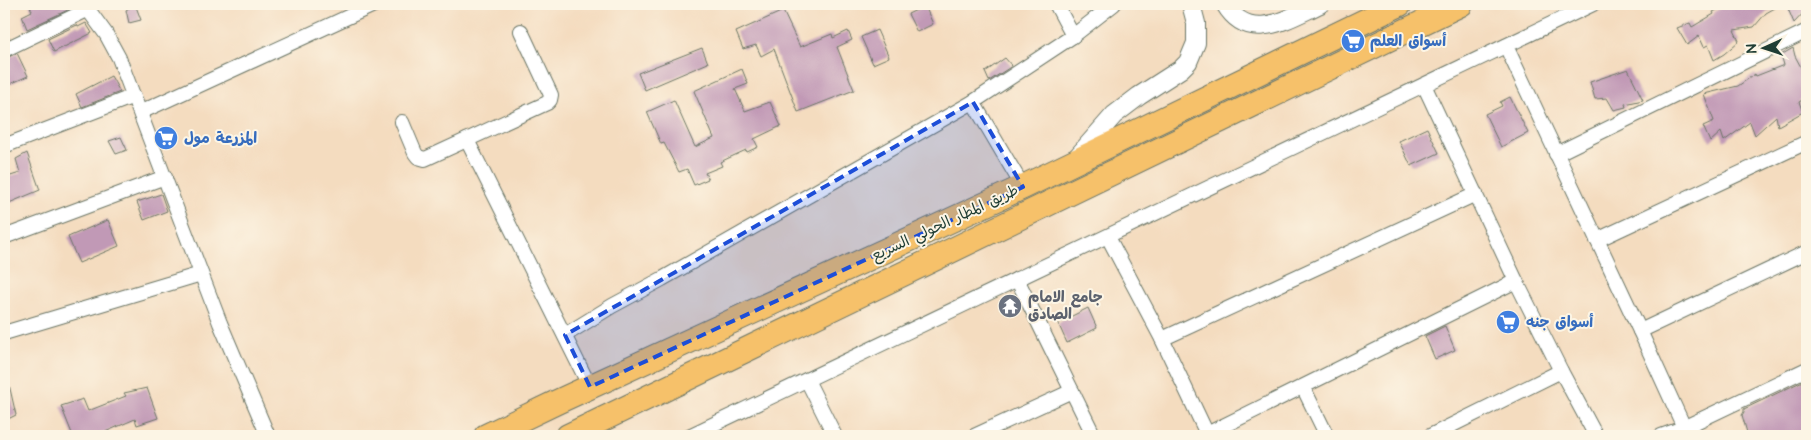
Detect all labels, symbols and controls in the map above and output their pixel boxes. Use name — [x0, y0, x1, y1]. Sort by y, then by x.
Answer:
north arrow — [1738, 22, 1788, 72]
supermarket icon: أسواق العلم — [1340, 28, 1366, 54]
place label: أسواق العلم — [1370, 31, 1447, 52]
text: N — [1742, 44, 1762, 54]
supermarket icon: المزرعة مول — [153, 125, 179, 151]
place label: المزرعة مول — [184, 128, 257, 149]
street label: طريق المطار الحولي السريع — [868, 180, 1023, 268]
place label: جامع الامام الصادق — [1028, 287, 1103, 325]
temple icon: جامع الامام الصادق — [997, 293, 1023, 319]
supermarket icon: أسواق جنه — [1495, 309, 1521, 335]
place label: أسواق جنه — [1526, 312, 1594, 333]

